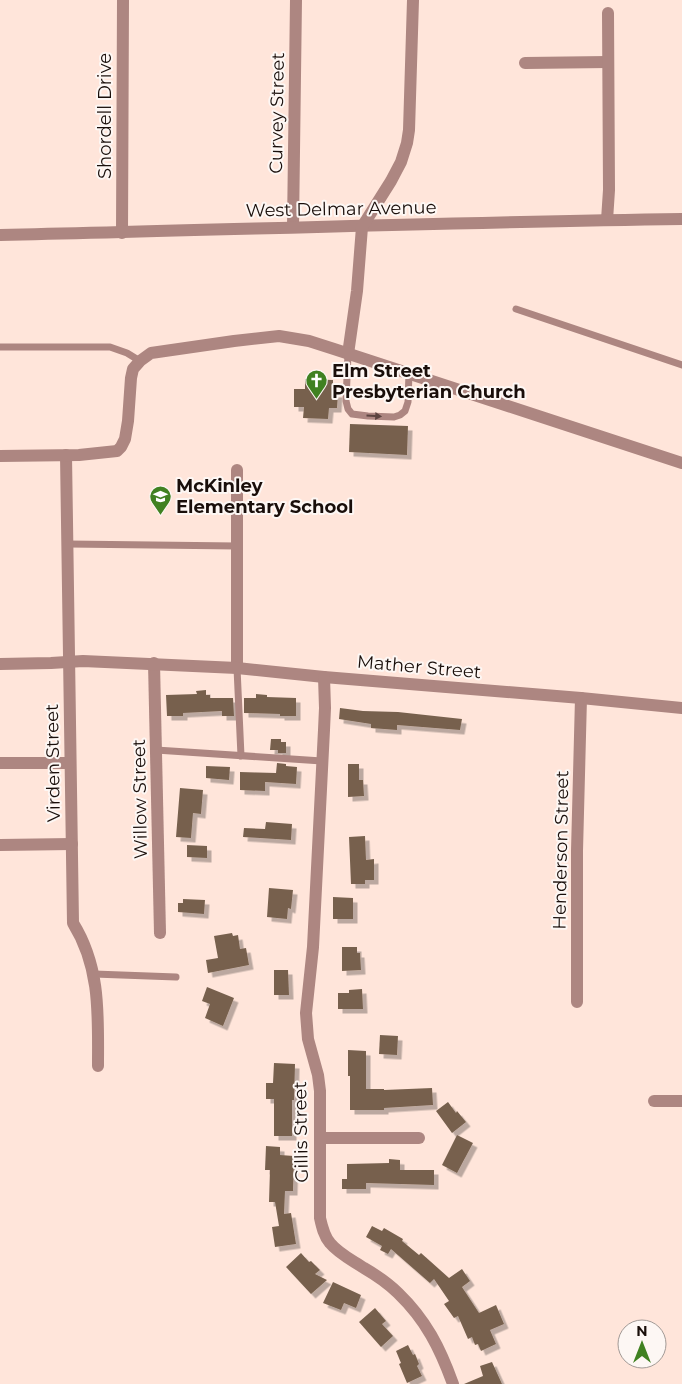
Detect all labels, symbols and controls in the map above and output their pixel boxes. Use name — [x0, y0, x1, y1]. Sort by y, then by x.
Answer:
street label: Curvey Street — [265, 52, 289, 174]
street label: Shordell Drive — [94, 53, 116, 179]
street label: West Delmar Avenue — [245, 196, 437, 222]
place label: Elm Street Presbyterian Church — [332, 360, 526, 403]
church icon: Elm Street Presbyterian Church — [304, 369, 328, 400]
one-way arrow — [366, 412, 382, 420]
place label: McKinley Elementary School — [176, 475, 353, 518]
school or university icon: McKinley Elementary School — [148, 484, 172, 515]
street label: Mather Street — [356, 651, 482, 683]
street label: Virden Street — [41, 704, 65, 822]
street label: Willow Street — [128, 739, 152, 859]
street label: Henderson Street — [549, 770, 573, 930]
street label: Gillis Street — [289, 1081, 313, 1183]
north arrow — [617, 1319, 667, 1369]
text: N — [636, 1322, 648, 1340]

